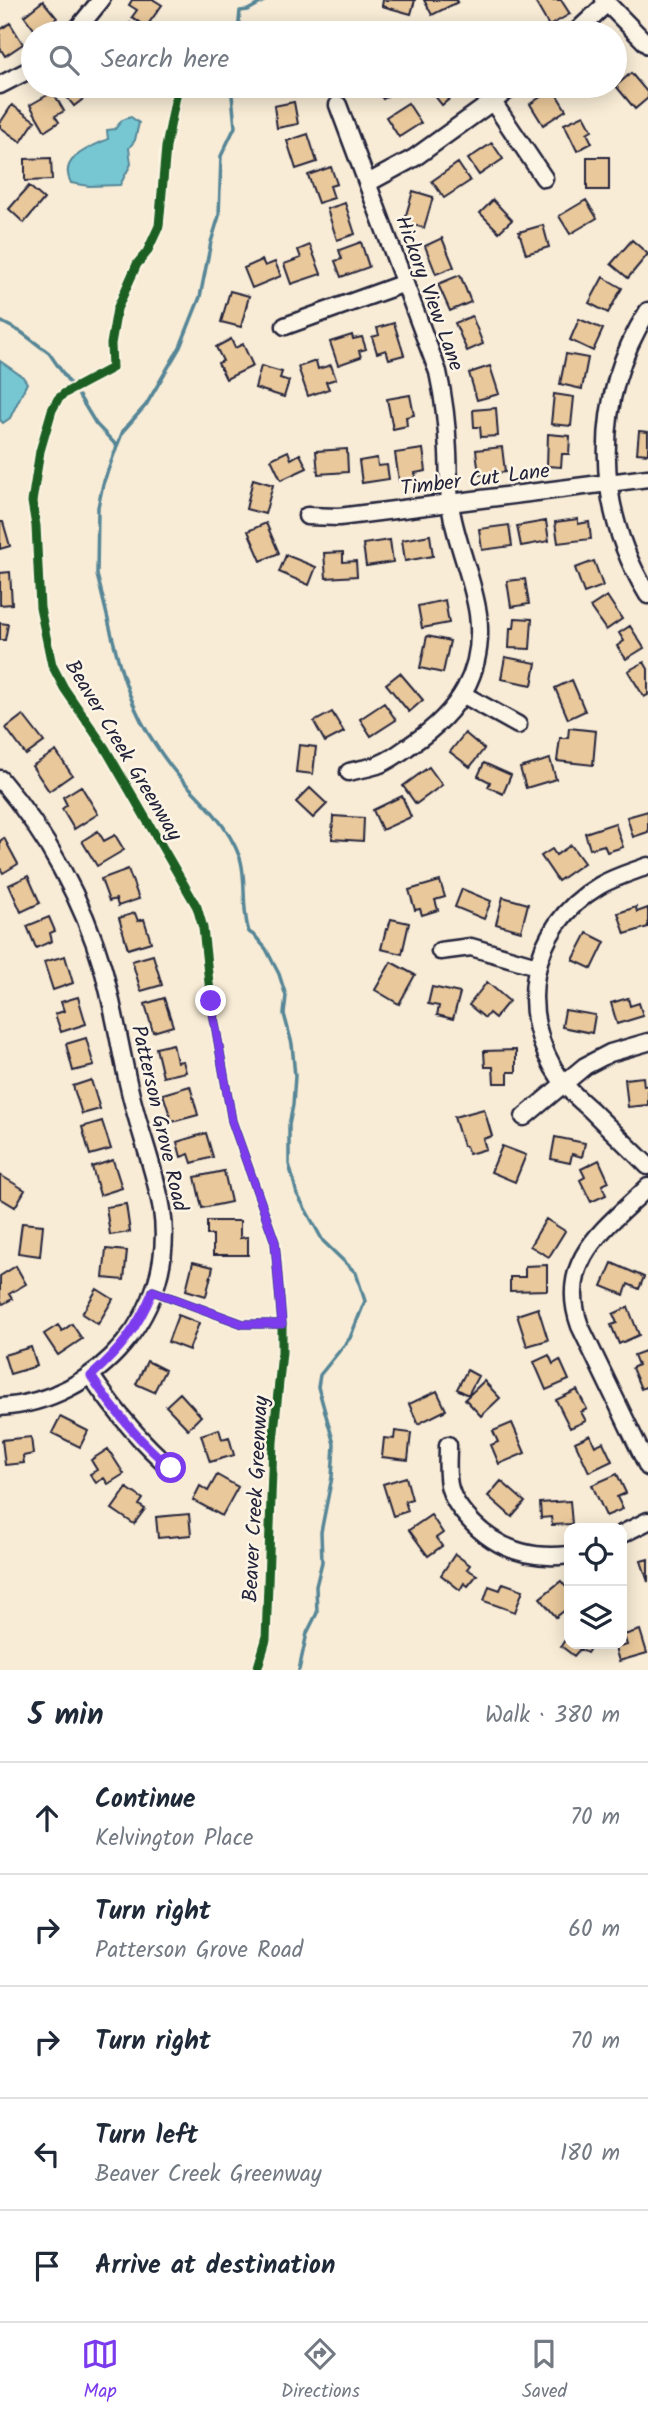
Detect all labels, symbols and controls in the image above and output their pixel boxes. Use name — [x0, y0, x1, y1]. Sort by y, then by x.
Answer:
search box — [21, 21, 627, 98]
text: Search here — [101, 39, 229, 81]
icon: search — [45, 41, 83, 79]
street label: Hickory View Lane — [385, 211, 472, 376]
street label: Timber Cut Lane — [399, 455, 552, 506]
street label: Beaver Creek Greenway — [55, 654, 190, 848]
route end — [195, 985, 226, 1016]
street label: Patterson Grove Road — [121, 1022, 196, 1215]
street label: Beaver Creek Greenway — [235, 1395, 278, 1603]
route start — [155, 1452, 186, 1483]
map controls — [564, 1523, 627, 1649]
button: locate — [564, 1523, 627, 1586]
button: layers — [564, 1586, 627, 1649]
text: 5 min — [28, 1692, 104, 1740]
text: Walk · 380 m — [485, 1698, 620, 1734]
text: Continue — [95, 1779, 196, 1821]
icon: ahead — [28, 1799, 66, 1837]
text: 70 m — [570, 1800, 620, 1836]
text: Kelvington Place — [95, 1821, 253, 1857]
text: Turn right — [95, 1891, 211, 1933]
icon: right — [28, 1911, 66, 1949]
text: 60 m — [568, 1912, 620, 1948]
text: Patterson Grove Road — [95, 1933, 303, 1969]
text: Turn right — [95, 2021, 211, 2063]
icon: right — [28, 2023, 66, 2061]
text: 70 m — [570, 2024, 620, 2060]
text: Turn left — [95, 2115, 198, 2157]
icon: left — [28, 2135, 66, 2173]
text: 180 m — [560, 2136, 620, 2172]
text: Beaver Creek Greenway — [95, 2157, 321, 2193]
text: Arrive at destination — [95, 2245, 335, 2287]
icon: arrive — [28, 2247, 66, 2285]
tab: Map — [81, 2335, 119, 2407]
tab: Directions — [281, 2335, 360, 2407]
tab: Saved — [522, 2335, 567, 2407]

